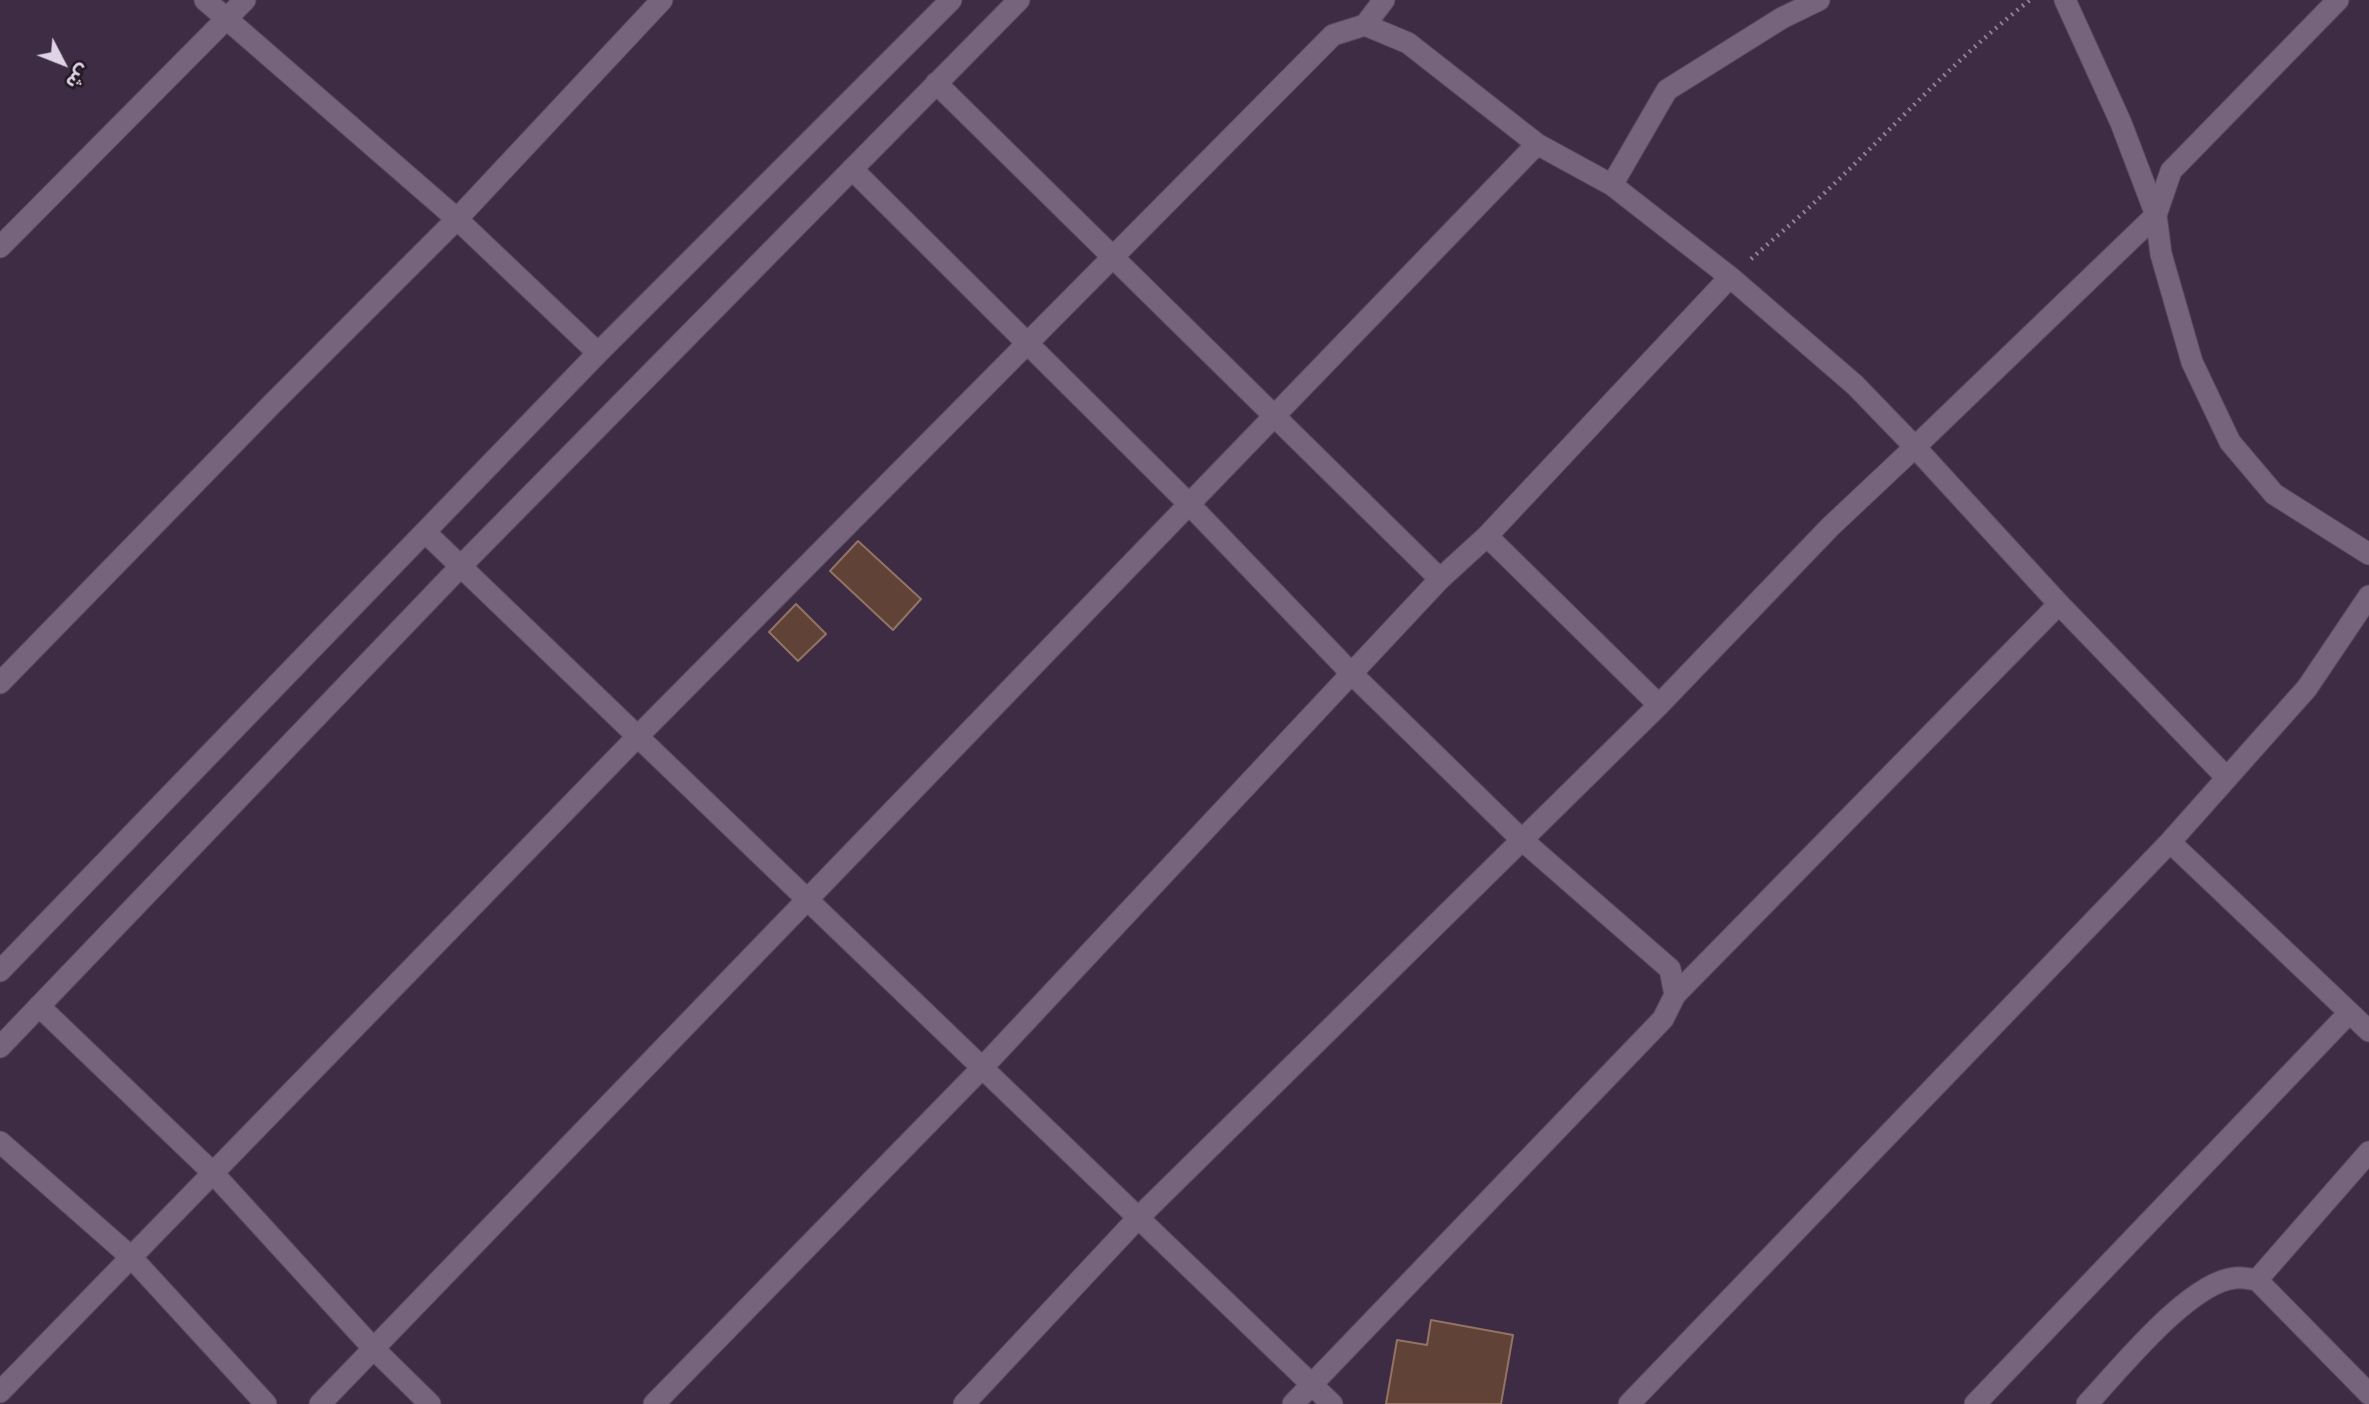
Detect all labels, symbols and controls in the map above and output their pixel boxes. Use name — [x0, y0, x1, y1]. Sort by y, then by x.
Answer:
north arrow — [28, 28, 98, 98]
text: ش — [62, 60, 96, 95]

